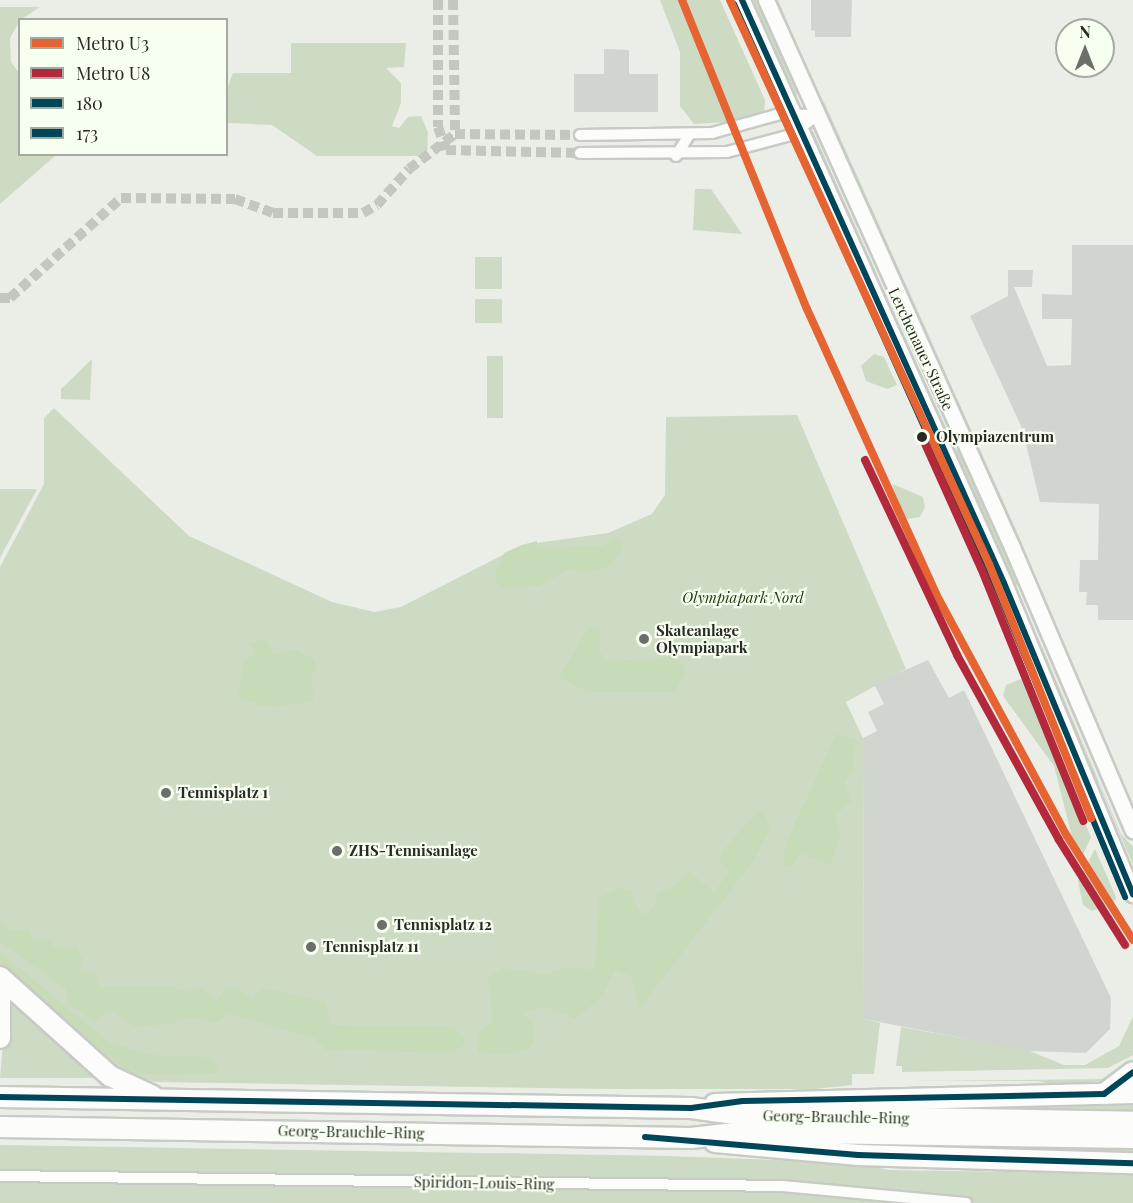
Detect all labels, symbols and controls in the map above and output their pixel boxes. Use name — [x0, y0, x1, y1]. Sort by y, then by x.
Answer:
legend — [18, 18, 228, 156]
north arrow — [1055, 18, 1115, 78]
text: N — [1079, 21, 1091, 42]
text: Metro U3 — [76, 31, 149, 55]
text: Metro U8 — [76, 61, 150, 85]
text: 180 — [76, 91, 103, 115]
text: 173 — [76, 121, 98, 145]
street label: Lerchenauer Straße — [885, 285, 957, 413]
marker: Olympiazentrum — [913, 428, 931, 446]
place label: Olympiazentrum — [936, 428, 1054, 446]
park label: Olympiapark Nord — [682, 589, 804, 607]
place label: Skateanlage Olympiapark — [656, 621, 747, 656]
marker: Skateanlage Olympiapark — [637, 632, 651, 646]
place label: Tennisplatz 1 — [178, 784, 268, 802]
marker: Tennisplatz 1 — [159, 786, 173, 800]
place label: ZHS-Tennisanlage — [349, 842, 478, 860]
marker: ZHS-Tennisanlage — [330, 844, 344, 858]
place label: Tennisplatz 12 — [394, 916, 492, 934]
marker: Tennisplatz 12 — [375, 918, 389, 932]
place label: Tennisplatz 11 — [323, 938, 419, 956]
marker: Tennisplatz 11 — [304, 940, 318, 954]
street label: Georg-Brauchle-Ring — [763, 1107, 909, 1127]
street label: Georg-Brauchle-Ring — [278, 1122, 424, 1142]
street label: Spiridon-Louis-Ring — [414, 1173, 554, 1193]

